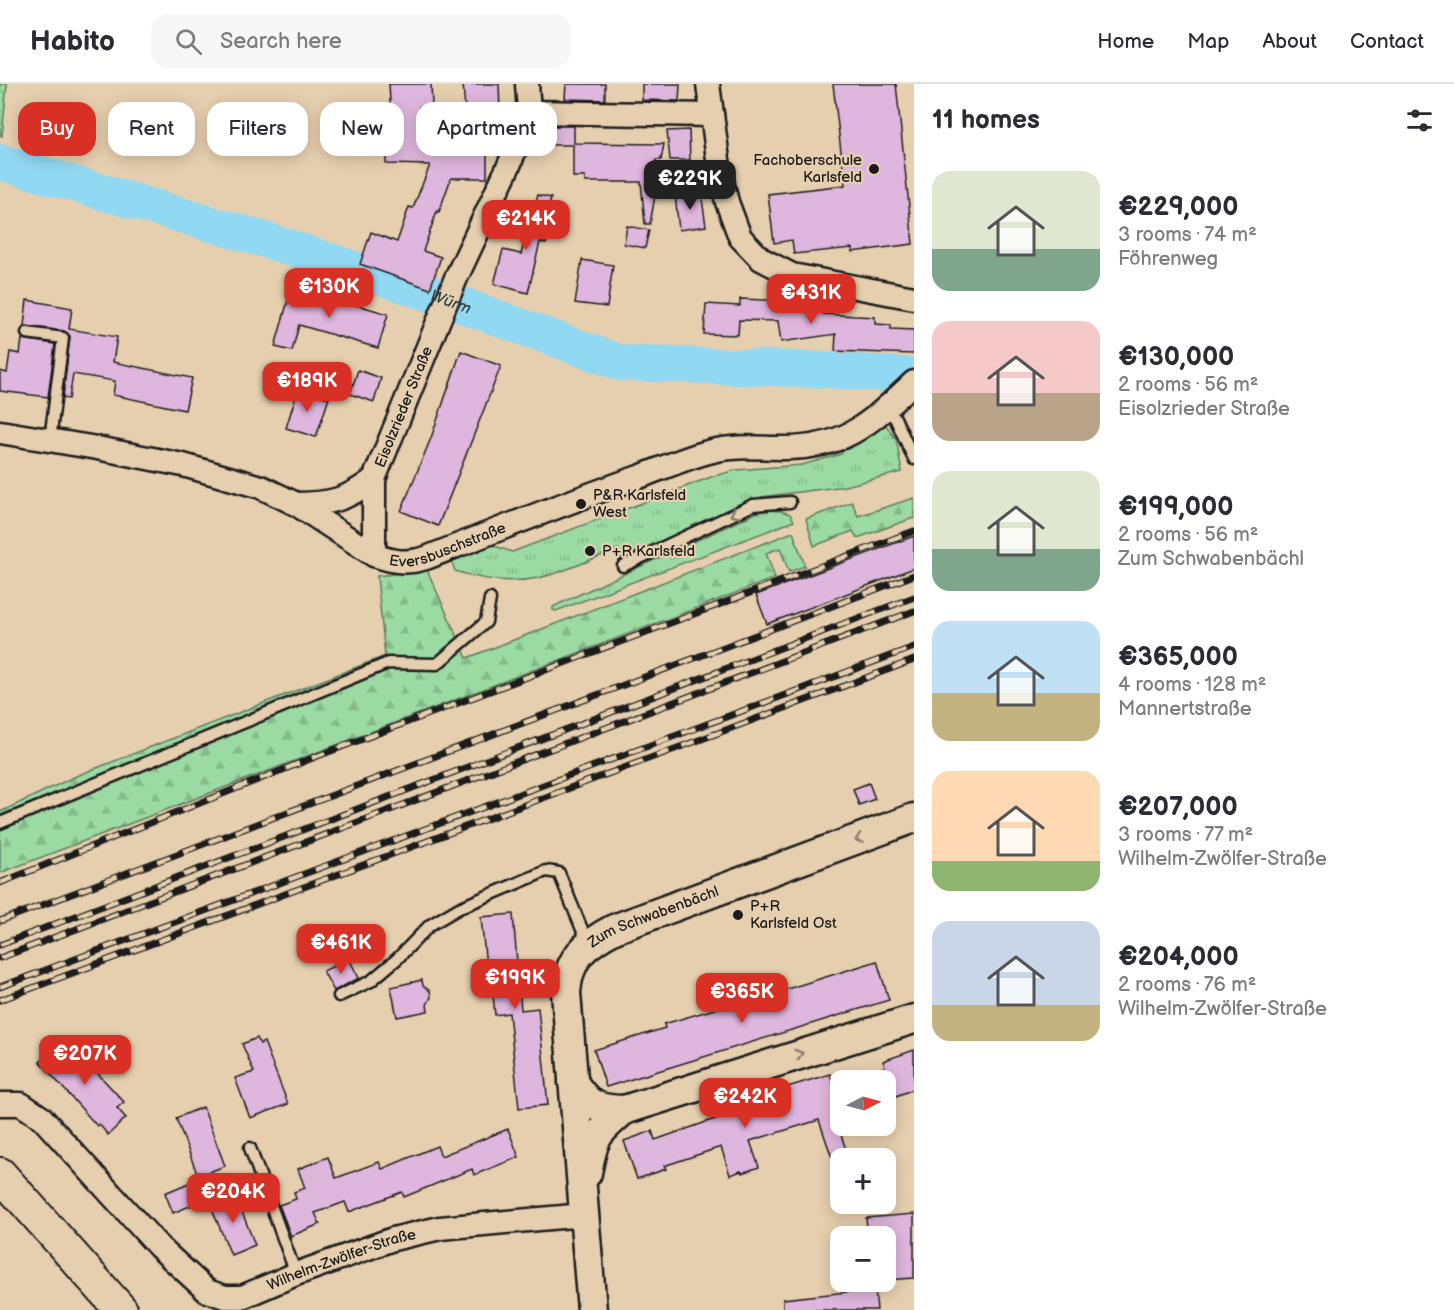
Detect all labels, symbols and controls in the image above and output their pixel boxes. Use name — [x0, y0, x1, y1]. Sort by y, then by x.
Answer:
search box — [151, 14, 571, 68]
text: Habito — [30, 25, 115, 58]
icon: search — [172, 25, 205, 58]
text: Search here — [220, 28, 342, 55]
text: Home — [1097, 29, 1154, 54]
text: Map — [1187, 29, 1229, 54]
text: About — [1262, 29, 1317, 54]
text: Contact — [1350, 29, 1424, 54]
chip: Buy — [18, 102, 96, 156]
chip: Rent — [108, 102, 195, 156]
chip: Filters — [207, 102, 308, 156]
chip: New — [320, 102, 404, 156]
chip: Apartment — [416, 102, 557, 156]
icon: filters — [1403, 104, 1436, 137]
text: 11 homes — [932, 105, 1040, 136]
place label: Fachoberschule Karlsfeld — [753, 151, 862, 187]
pin: €229K — [648, 160, 732, 211]
marker: Fachoberschule Karlsfeld — [867, 162, 881, 176]
text: €229K — [658, 167, 722, 191]
text: €229,000 — [1118, 192, 1238, 223]
icon: home — [980, 195, 1052, 267]
pin: €214K — [484, 200, 568, 251]
text: €214K — [496, 207, 556, 231]
text: 3 rooms · 74 m² — [1118, 223, 1257, 247]
text: Föhrenweg — [1118, 247, 1218, 271]
pin: €130K — [287, 268, 371, 319]
pin: €431K — [769, 274, 853, 325]
text: €130K — [298, 275, 360, 299]
text: €431K — [781, 281, 841, 305]
water label: Würm — [427, 286, 474, 319]
text: €130,000 — [1118, 342, 1234, 373]
street label: Eisolzrieder Straße — [371, 344, 437, 470]
icon: home — [980, 345, 1052, 417]
pin: €189K — [265, 362, 349, 413]
text: €189K — [277, 369, 337, 393]
text: 2 rooms · 56 m² — [1118, 373, 1258, 397]
text: Eisolzrieder Straße — [1118, 397, 1290, 421]
place label: P&R Karlsfeld West — [593, 486, 686, 522]
text: €199,000 — [1118, 492, 1233, 523]
icon: home — [980, 495, 1052, 567]
marker: P&R Karlsfeld West — [574, 497, 588, 511]
one-way arrow — [729, 507, 740, 519]
street label: Eversbuschstraße — [388, 519, 509, 572]
text: 2 rooms · 56 m² — [1118, 523, 1258, 547]
place label: P+R Karlsfeld — [602, 542, 695, 561]
marker: P+R Karlsfeld — [583, 544, 597, 558]
text: Zum Schwabenbächl — [1118, 547, 1304, 571]
text: €365,000 — [1118, 642, 1238, 673]
icon: home — [980, 645, 1052, 717]
text: 4 rooms · 128 m² — [1118, 673, 1266, 697]
text: Mannertstraße — [1118, 697, 1252, 721]
text: €207,000 — [1118, 792, 1238, 823]
icon: home — [980, 795, 1052, 867]
text: 3 rooms · 77 m² — [1118, 823, 1253, 847]
one-way arrow — [854, 831, 865, 844]
text: Wilhelm-Zwölfer-Straße — [1118, 847, 1327, 871]
street label: Zum Schwabenbächl — [583, 882, 722, 953]
place label: P+R Karlsfeld Ost — [750, 897, 837, 933]
marker: P+R Karlsfeld Ost — [731, 908, 745, 922]
pin: €461K — [299, 924, 383, 975]
text: €461K — [311, 931, 372, 955]
text: €204,000 — [1118, 942, 1239, 973]
icon: home — [980, 945, 1052, 1017]
pin: €199K — [473, 959, 557, 1010]
text: €199K — [485, 966, 545, 990]
pin: €365K — [700, 973, 784, 1024]
text: 2 rooms · 76 m² — [1118, 973, 1256, 997]
text: €365K — [710, 980, 774, 1004]
text: Wilhelm-Zwölfer-Straße — [1118, 997, 1327, 1021]
pin: €207K — [43, 1035, 127, 1086]
text: €207K — [53, 1042, 117, 1066]
one-way arrow — [793, 1049, 804, 1061]
north arrow — [830, 1070, 896, 1136]
map controls — [830, 1070, 896, 1292]
pin: €242K — [703, 1078, 787, 1129]
text: €242K — [713, 1085, 777, 1109]
button: + — [830, 1148, 896, 1214]
pin: €204K — [191, 1173, 275, 1224]
text: €204K — [201, 1180, 265, 1204]
street label: Wilhelm-Zwölfer-Straße — [264, 1225, 418, 1295]
button: − — [830, 1226, 896, 1292]

